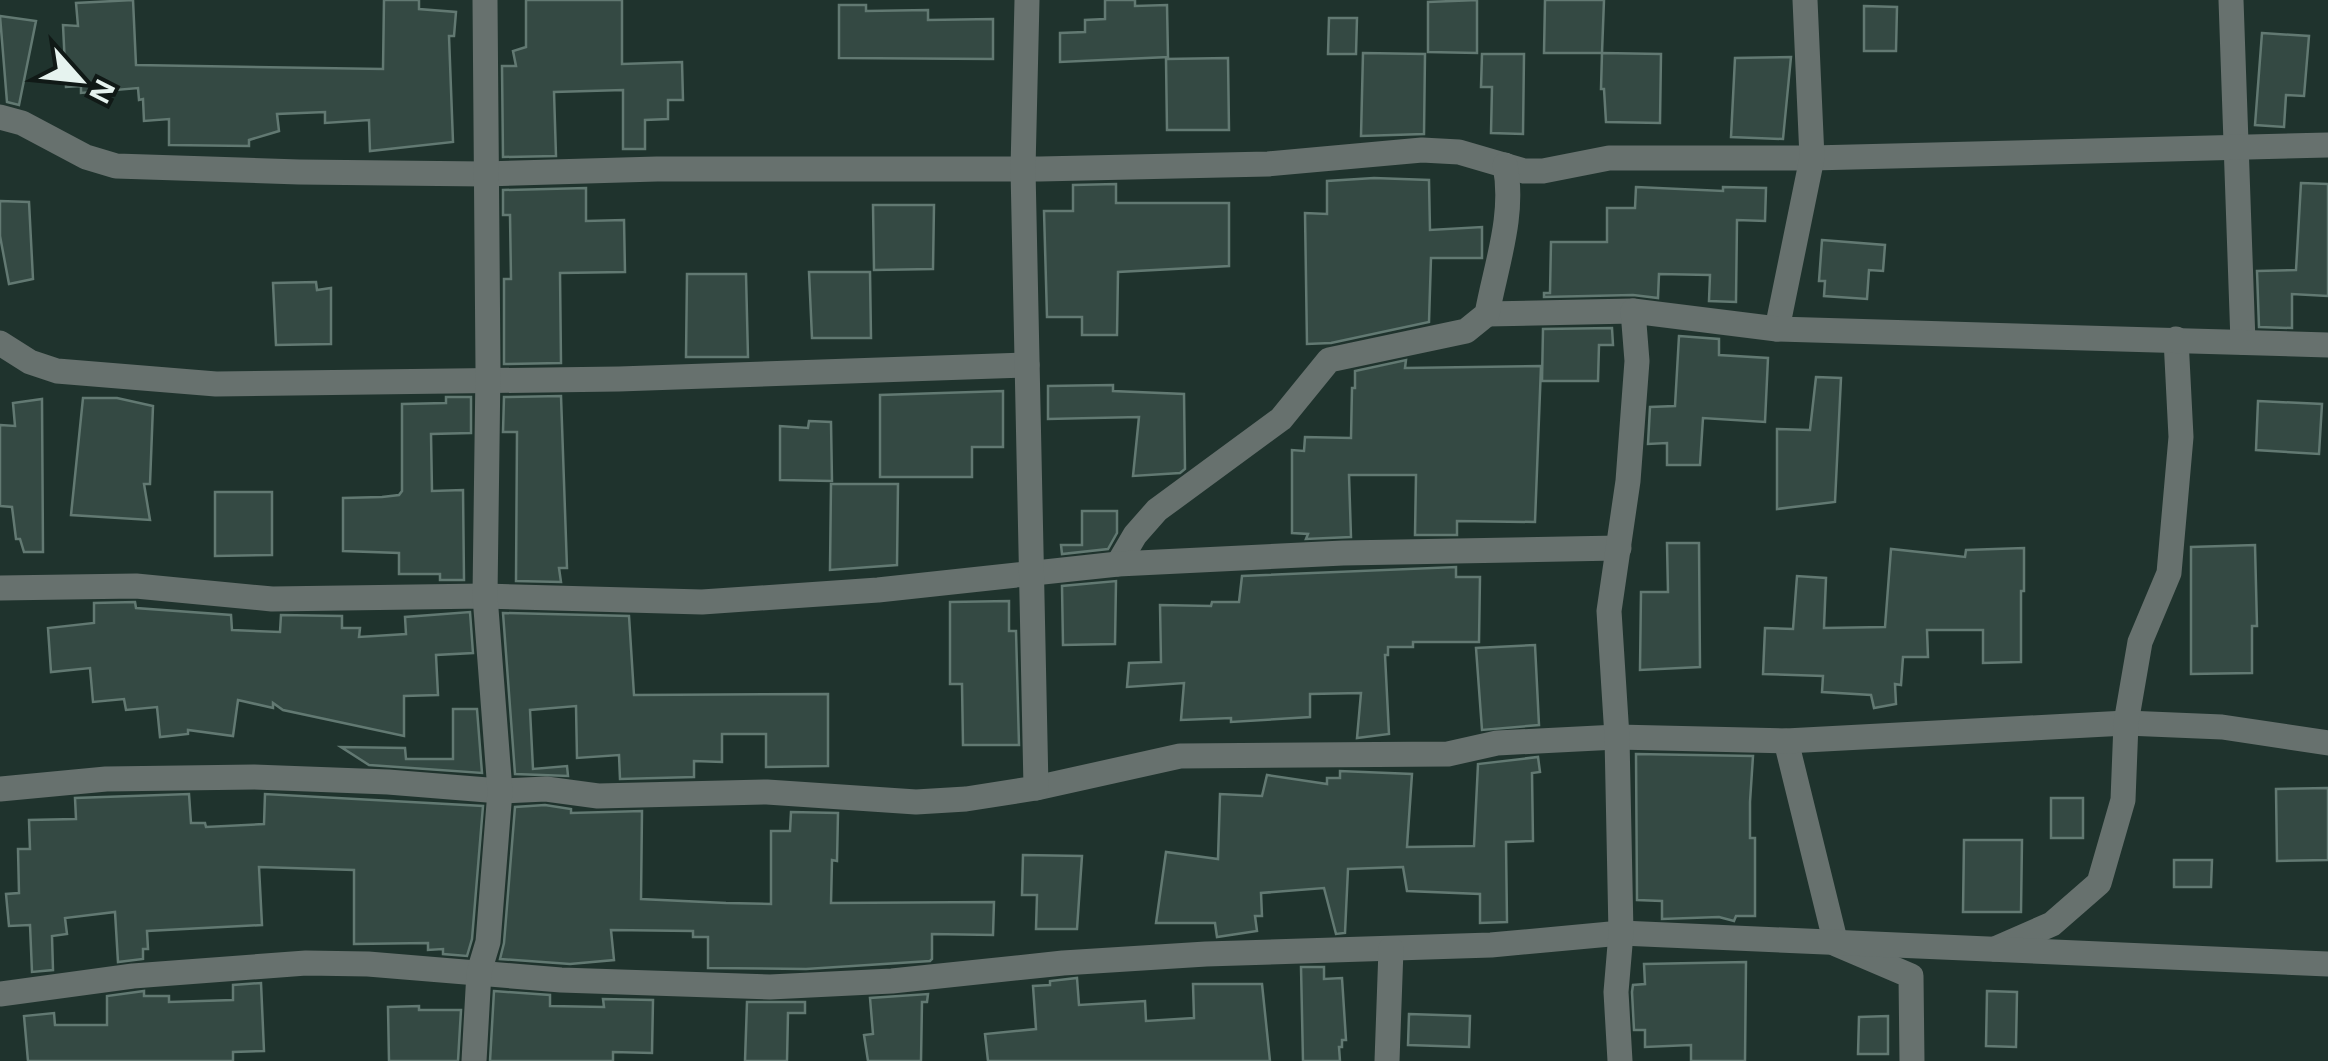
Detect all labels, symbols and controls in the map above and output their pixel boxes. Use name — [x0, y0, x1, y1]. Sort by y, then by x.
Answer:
north arrow — [30, 30, 130, 130]
text: N — [81, 73, 125, 111]

